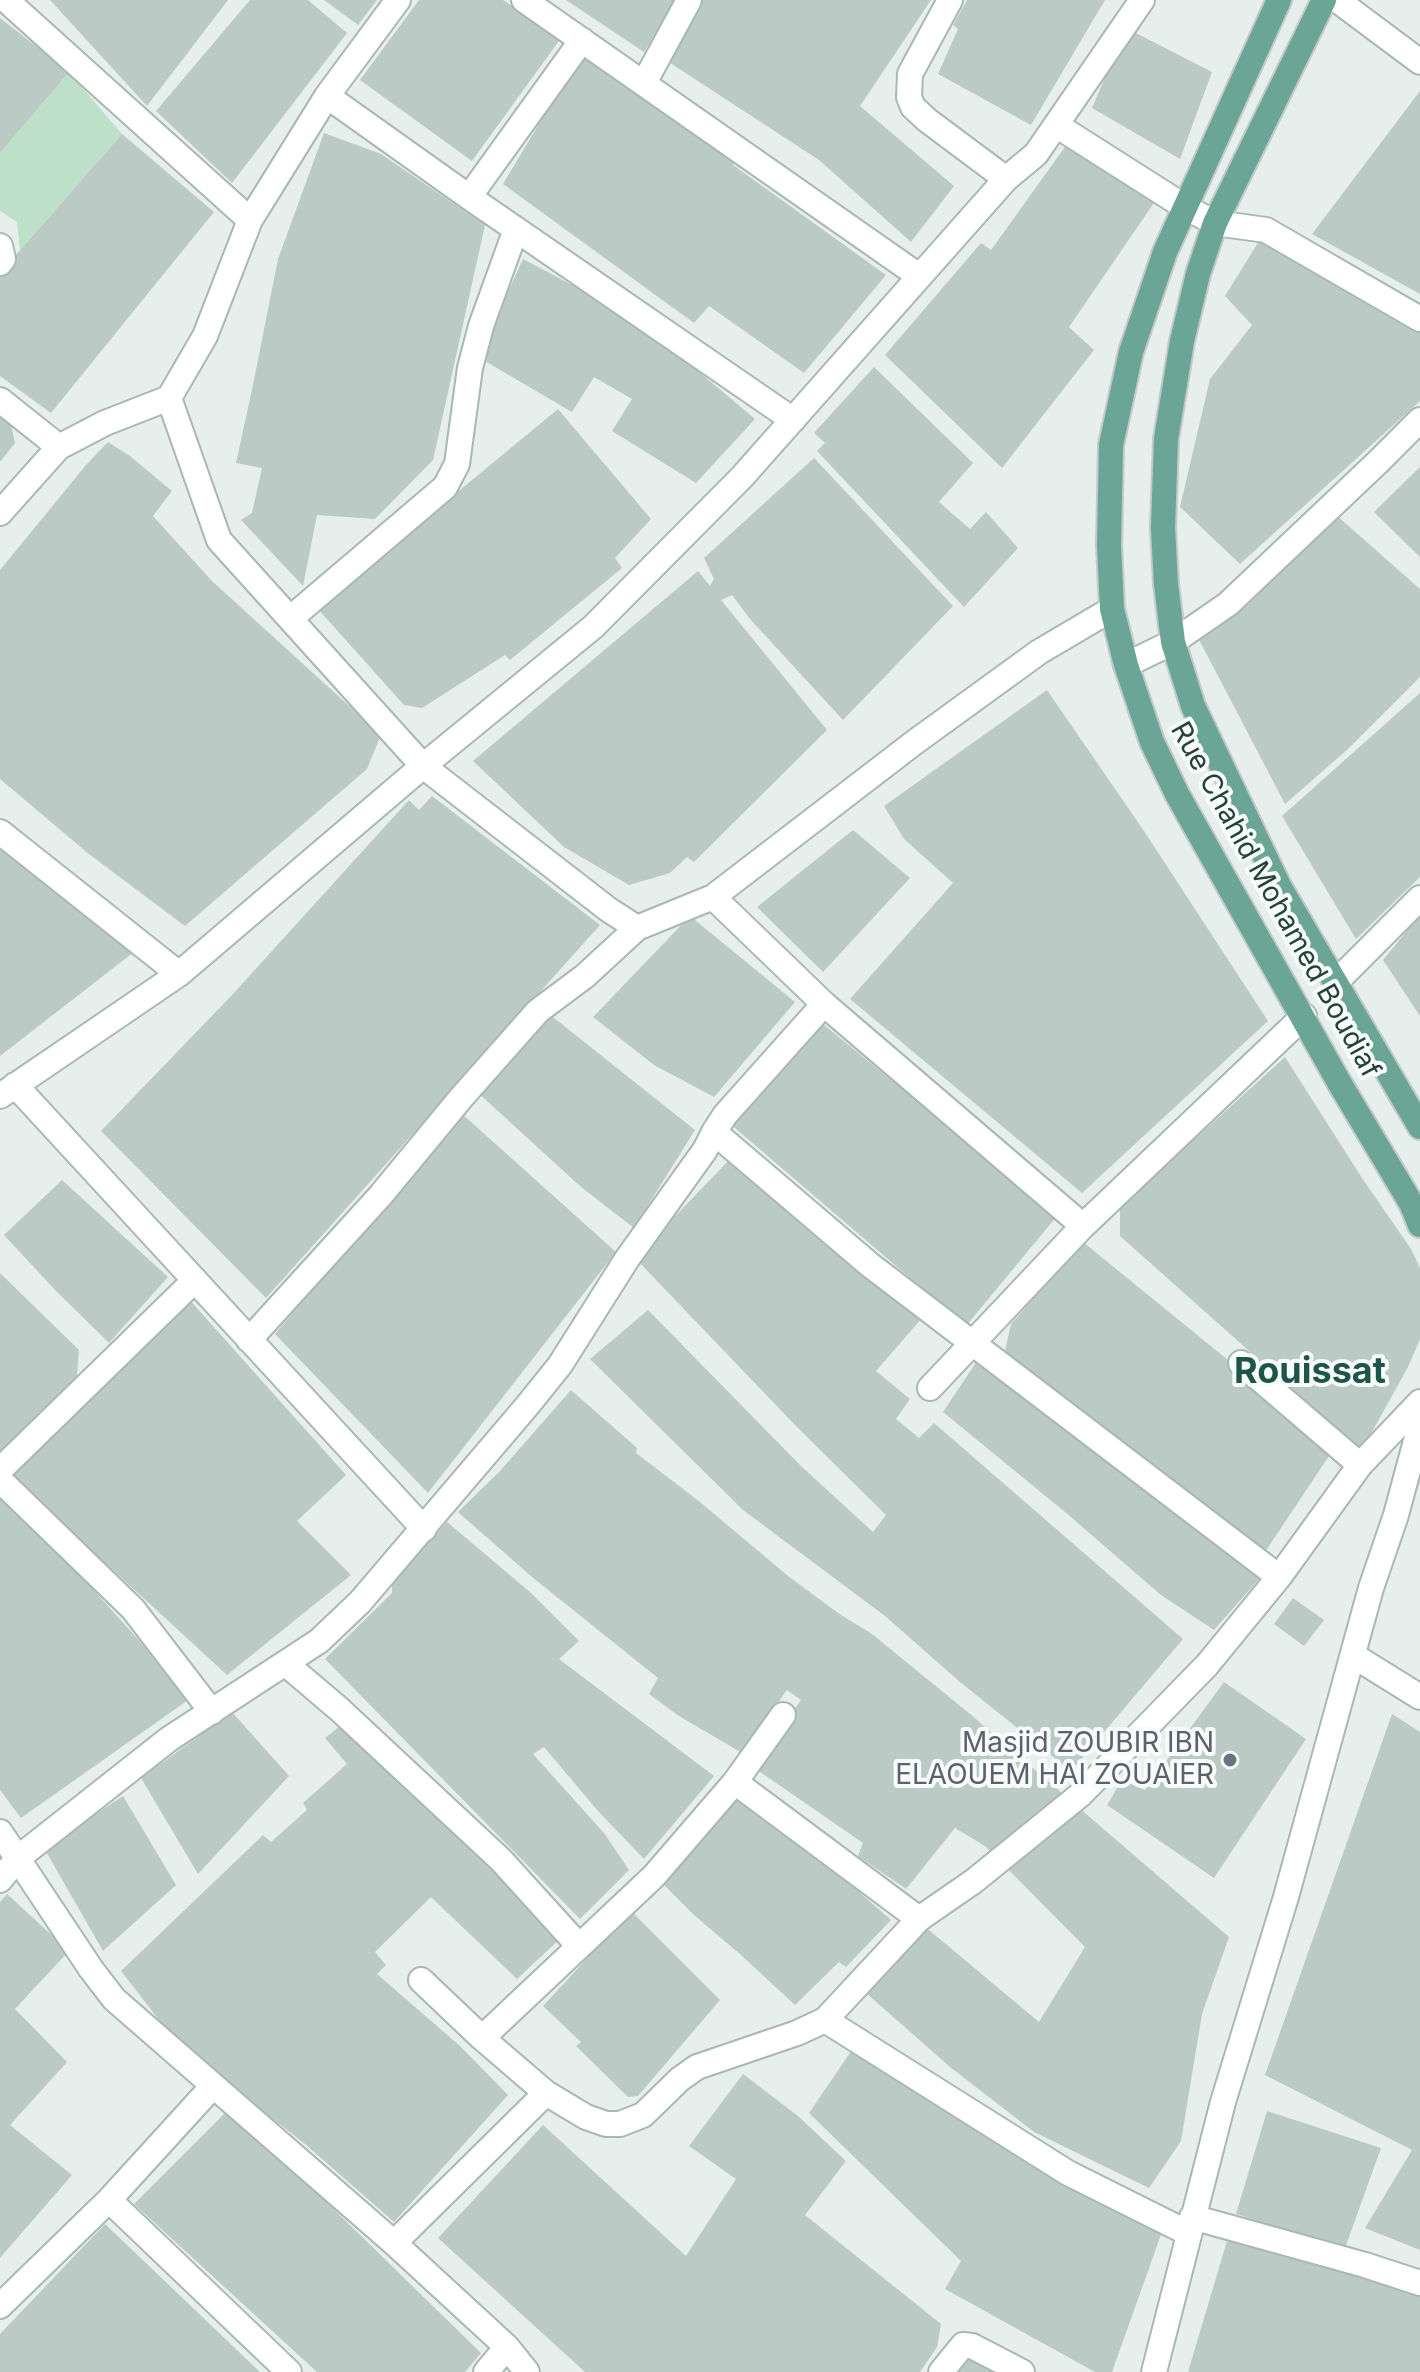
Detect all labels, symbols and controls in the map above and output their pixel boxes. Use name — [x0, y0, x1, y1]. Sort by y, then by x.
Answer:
street label: Rue Chahid Mohamed Boudiaf — [1163, 716, 1387, 1084]
district label: Rouissat — [1234, 1350, 1386, 1394]
place label: Masjid ZOUBIR IBN ELAOUEM HAI ZOUAIER — [895, 1727, 1214, 1793]
marker: Masjid ZOUBIR IBN ELAOUEM HAI ZOUAIER — [1221, 1751, 1239, 1769]

